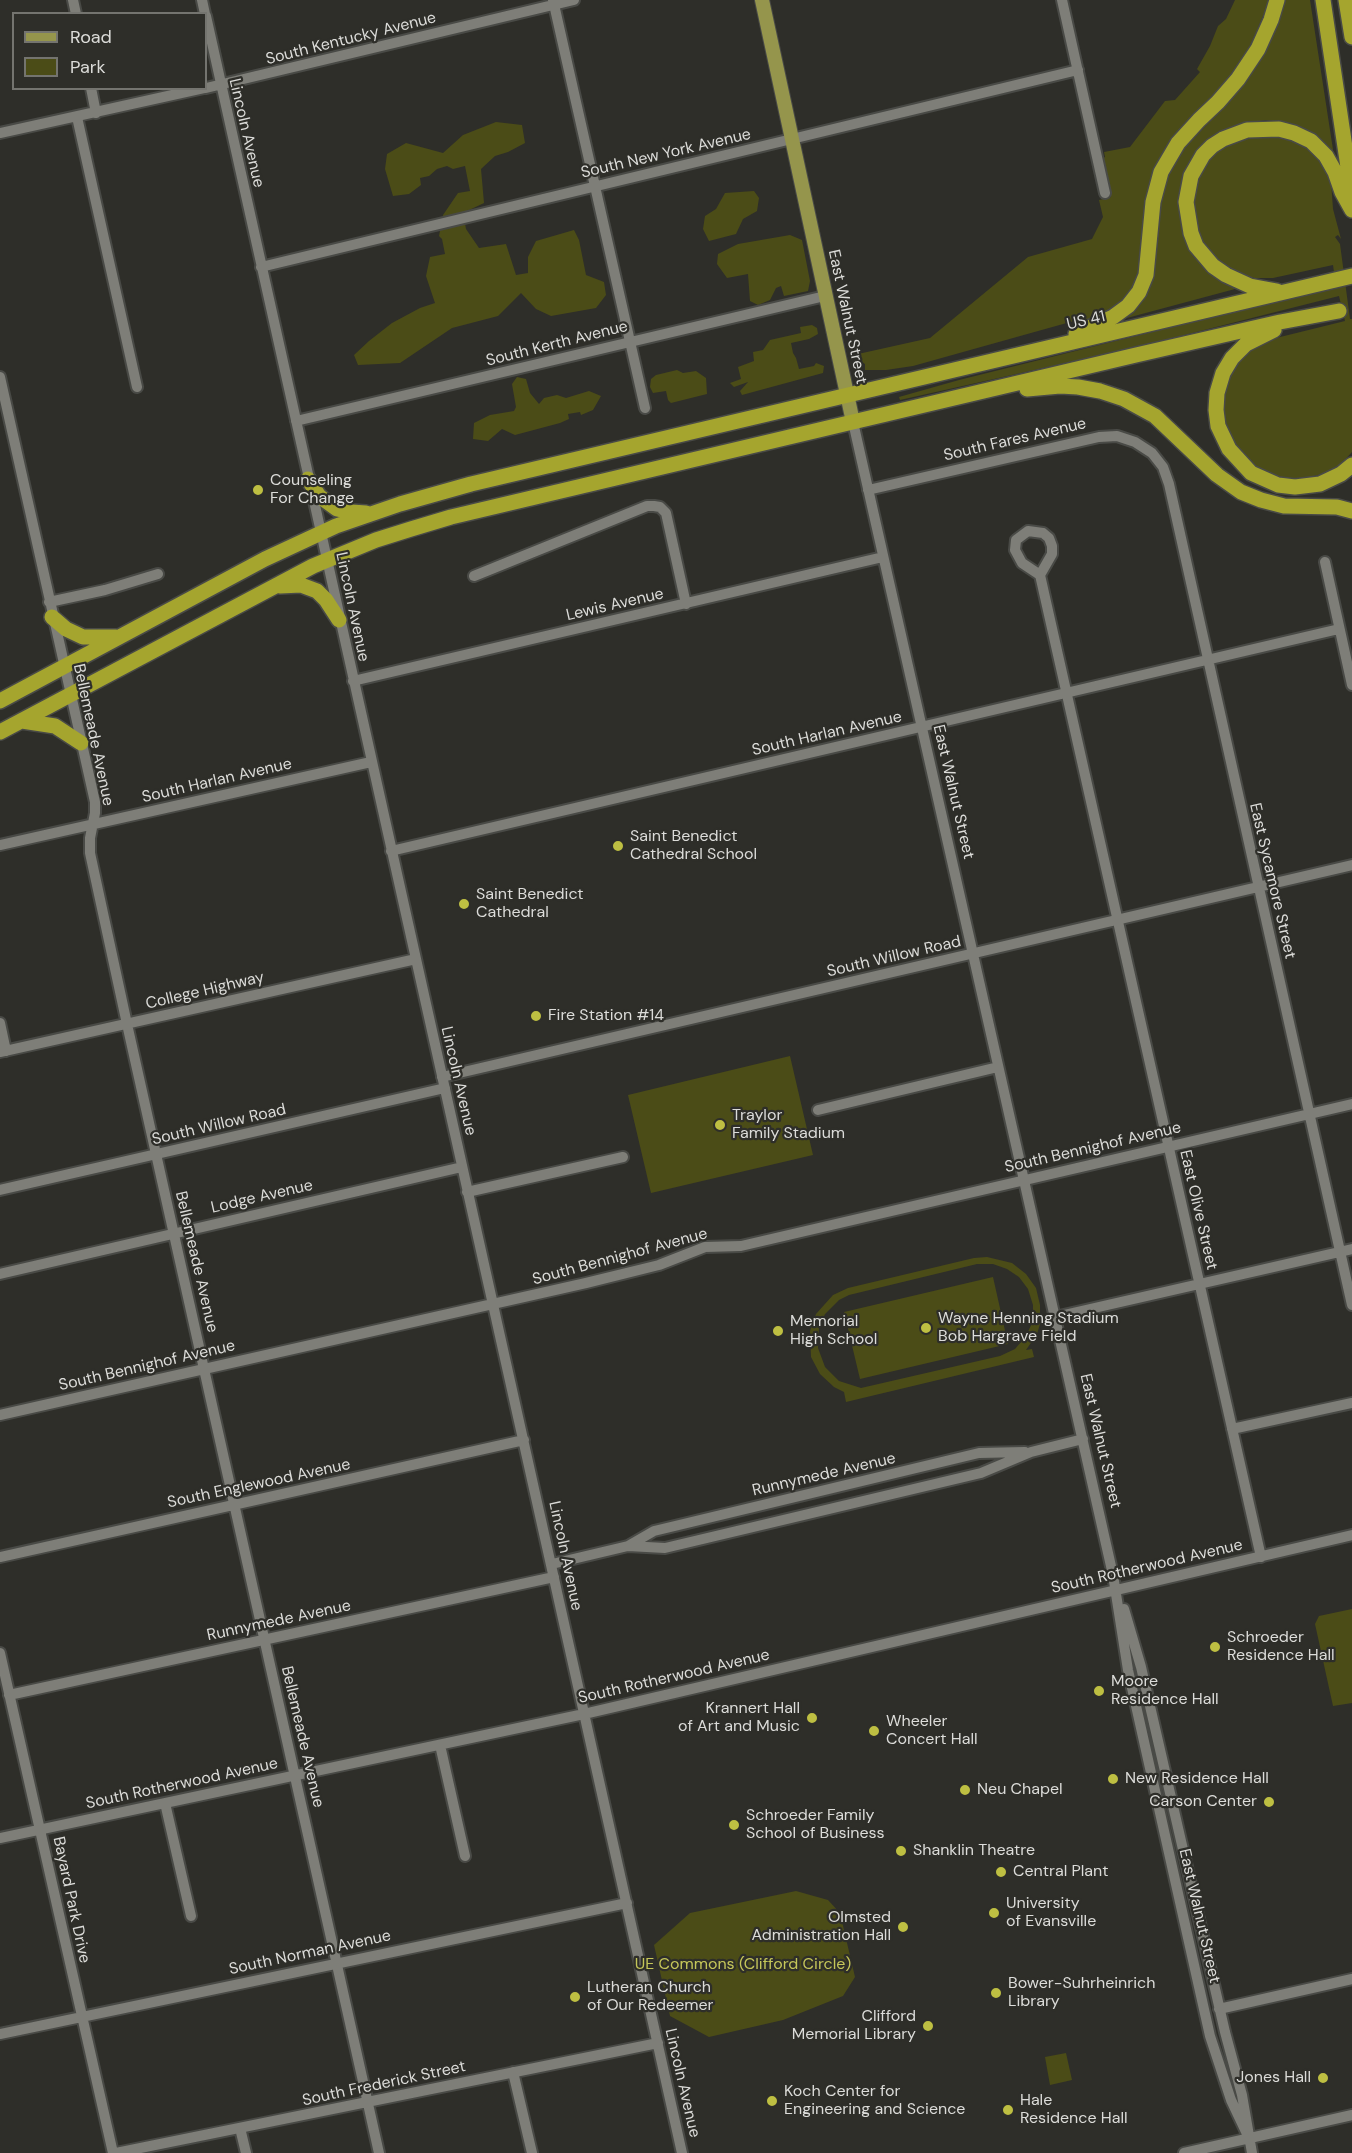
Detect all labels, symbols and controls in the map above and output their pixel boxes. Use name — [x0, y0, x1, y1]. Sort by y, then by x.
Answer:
street label: South Kentucky Avenue — [264, 9, 438, 69]
legend — [12, 12, 207, 90]
text: Road — [70, 25, 112, 49]
text: Park — [70, 55, 106, 79]
street label: Lincoln Avenue — [224, 77, 268, 189]
street label: South New York Avenue — [579, 125, 753, 183]
street label: East Walnut Street — [823, 248, 871, 386]
street label: US 41 — [1065, 307, 1107, 335]
street label: South Kerth Avenue — [484, 317, 630, 371]
street label: South Fares Avenue — [942, 414, 1088, 466]
place label: Counseling For Change — [270, 471, 354, 509]
marker: Counseling For Change — [251, 483, 265, 497]
street label: Lincoln Avenue — [331, 550, 373, 664]
street label: Lewis Avenue — [564, 584, 666, 626]
street label: Bellemeade Avenue — [69, 662, 117, 808]
street label: South Harlan Avenue — [750, 707, 904, 761]
street label: East Walnut Street — [928, 723, 978, 861]
street label: South Harlan Avenue — [140, 754, 294, 808]
street label: East Sycamore Street — [1245, 801, 1299, 961]
place label: Saint Benedict Cathedral School — [630, 827, 757, 865]
marker: Saint Benedict Cathedral School — [611, 839, 625, 853]
place label: Saint Benedict Cathedral — [476, 885, 584, 923]
marker: Saint Benedict Cathedral — [457, 897, 471, 911]
street label: South Willow Road — [825, 932, 963, 982]
street label: College Highway — [144, 968, 266, 1014]
place label: Fire Station #14 — [548, 1006, 664, 1026]
marker: Fire Station #14 — [529, 1009, 543, 1023]
street label: Lincoln Avenue — [436, 1025, 480, 1137]
street label: South Willow Road — [150, 1100, 288, 1150]
place label: Traylor Family Stadium — [732, 1106, 845, 1144]
marker: Traylor Family Stadium — [713, 1118, 727, 1132]
street label: South Bennighof Avenue — [1003, 1118, 1183, 1178]
street label: East Olive Street — [1175, 1148, 1221, 1272]
street label: Lodge Avenue — [209, 1176, 315, 1218]
street label: Bellemeade Avenue — [170, 1189, 222, 1335]
street label: South Bennighof Avenue — [530, 1224, 710, 1290]
place label: Wayne Henning Stadium Bob Hargrave Field — [938, 1309, 1119, 1347]
place label: Memorial High School — [790, 1312, 877, 1350]
marker: Wayne Henning Stadium Bob Hargrave Field — [919, 1321, 933, 1335]
marker: Memorial High School — [771, 1324, 785, 1338]
street label: South Bennighof Avenue — [57, 1336, 237, 1396]
street label: East Walnut Street — [1075, 1372, 1125, 1510]
street label: Runnymede Avenue — [750, 1449, 898, 1501]
street label: South Englewood Avenue — [166, 1455, 352, 1513]
street label: Lincoln Avenue — [544, 1499, 586, 1613]
street label: South Rotherwood Avenue — [1049, 1536, 1245, 1598]
street label: Runnymede Avenue — [205, 1596, 353, 1646]
place label: Schroeder Residence Hall — [1227, 1628, 1335, 1666]
marker: Schroeder Residence Hall — [1208, 1640, 1222, 1654]
street label: South Rotherwood Avenue — [576, 1646, 772, 1708]
street label: Bellemeade Avenue — [276, 1664, 328, 1810]
place label: Moore Residence Hall — [1111, 1672, 1219, 1710]
marker: Moore Residence Hall — [1092, 1684, 1106, 1698]
place label: Krannert Hall of Art and Music — [678, 1699, 800, 1737]
marker: Krannert Hall of Art and Music — [805, 1711, 819, 1725]
place label: Wheeler Concert Hall — [886, 1712, 978, 1750]
marker: Wheeler Concert Hall — [867, 1724, 881, 1738]
street label: South Rotherwood Avenue — [84, 1754, 280, 1814]
place label: New Residence Hall — [1125, 1769, 1269, 1789]
marker: New Residence Hall — [1106, 1772, 1120, 1786]
place label: Neu Chapel — [977, 1780, 1063, 1800]
marker: Neu Chapel — [958, 1783, 972, 1797]
place label: Carson Center — [1149, 1792, 1257, 1812]
marker: Carson Center — [1262, 1795, 1276, 1809]
place label: Schroeder Family School of Business — [746, 1806, 885, 1844]
marker: Schroeder Family School of Business — [727, 1818, 741, 1832]
street label: Bayard Park Drive — [48, 1835, 94, 1965]
place label: Shanklin Theatre — [913, 1841, 1035, 1861]
marker: Shanklin Theatre — [894, 1844, 908, 1858]
street label: East Walnut Street — [1174, 1847, 1224, 1985]
place label: Central Plant — [1013, 1862, 1108, 1882]
marker: Central Plant — [994, 1865, 1008, 1879]
place label: University of Evansville — [1006, 1894, 1096, 1932]
marker: University of Evansville — [987, 1906, 1001, 1920]
place label: Olmsted Administration Hall — [752, 1908, 891, 1946]
marker: Olmsted Administration Hall — [896, 1920, 910, 1934]
street label: South Norman Avenue — [227, 1926, 393, 1980]
park label: UE Commons (Clifford Circle) — [635, 1955, 851, 1975]
place label: Bower-Suhrheinrich Library — [1008, 1974, 1155, 2012]
place label: Lutheran Church of Our Redeemer — [587, 1978, 713, 2016]
marker: Bower-Suhrheinrich Library — [989, 1986, 1003, 2000]
marker: Lutheran Church of Our Redeemer — [568, 1990, 582, 2004]
place label: Clifford Memorial Library — [792, 2007, 916, 2045]
marker: Clifford Memorial Library — [921, 2019, 935, 2033]
street label: Lincoln Avenue — [660, 2027, 704, 2139]
street label: South Frederick Street — [301, 2057, 467, 2111]
place label: Jones Hall — [1236, 2068, 1311, 2088]
marker: Jones Hall — [1316, 2071, 1330, 2085]
place label: Koch Center for Engineering and Science — [784, 2082, 965, 2120]
place label: Hale Residence Hall — [1020, 2091, 1128, 2129]
marker: Koch Center for Engineering and Science — [765, 2094, 779, 2108]
marker: Hale Residence Hall — [1001, 2103, 1015, 2117]

